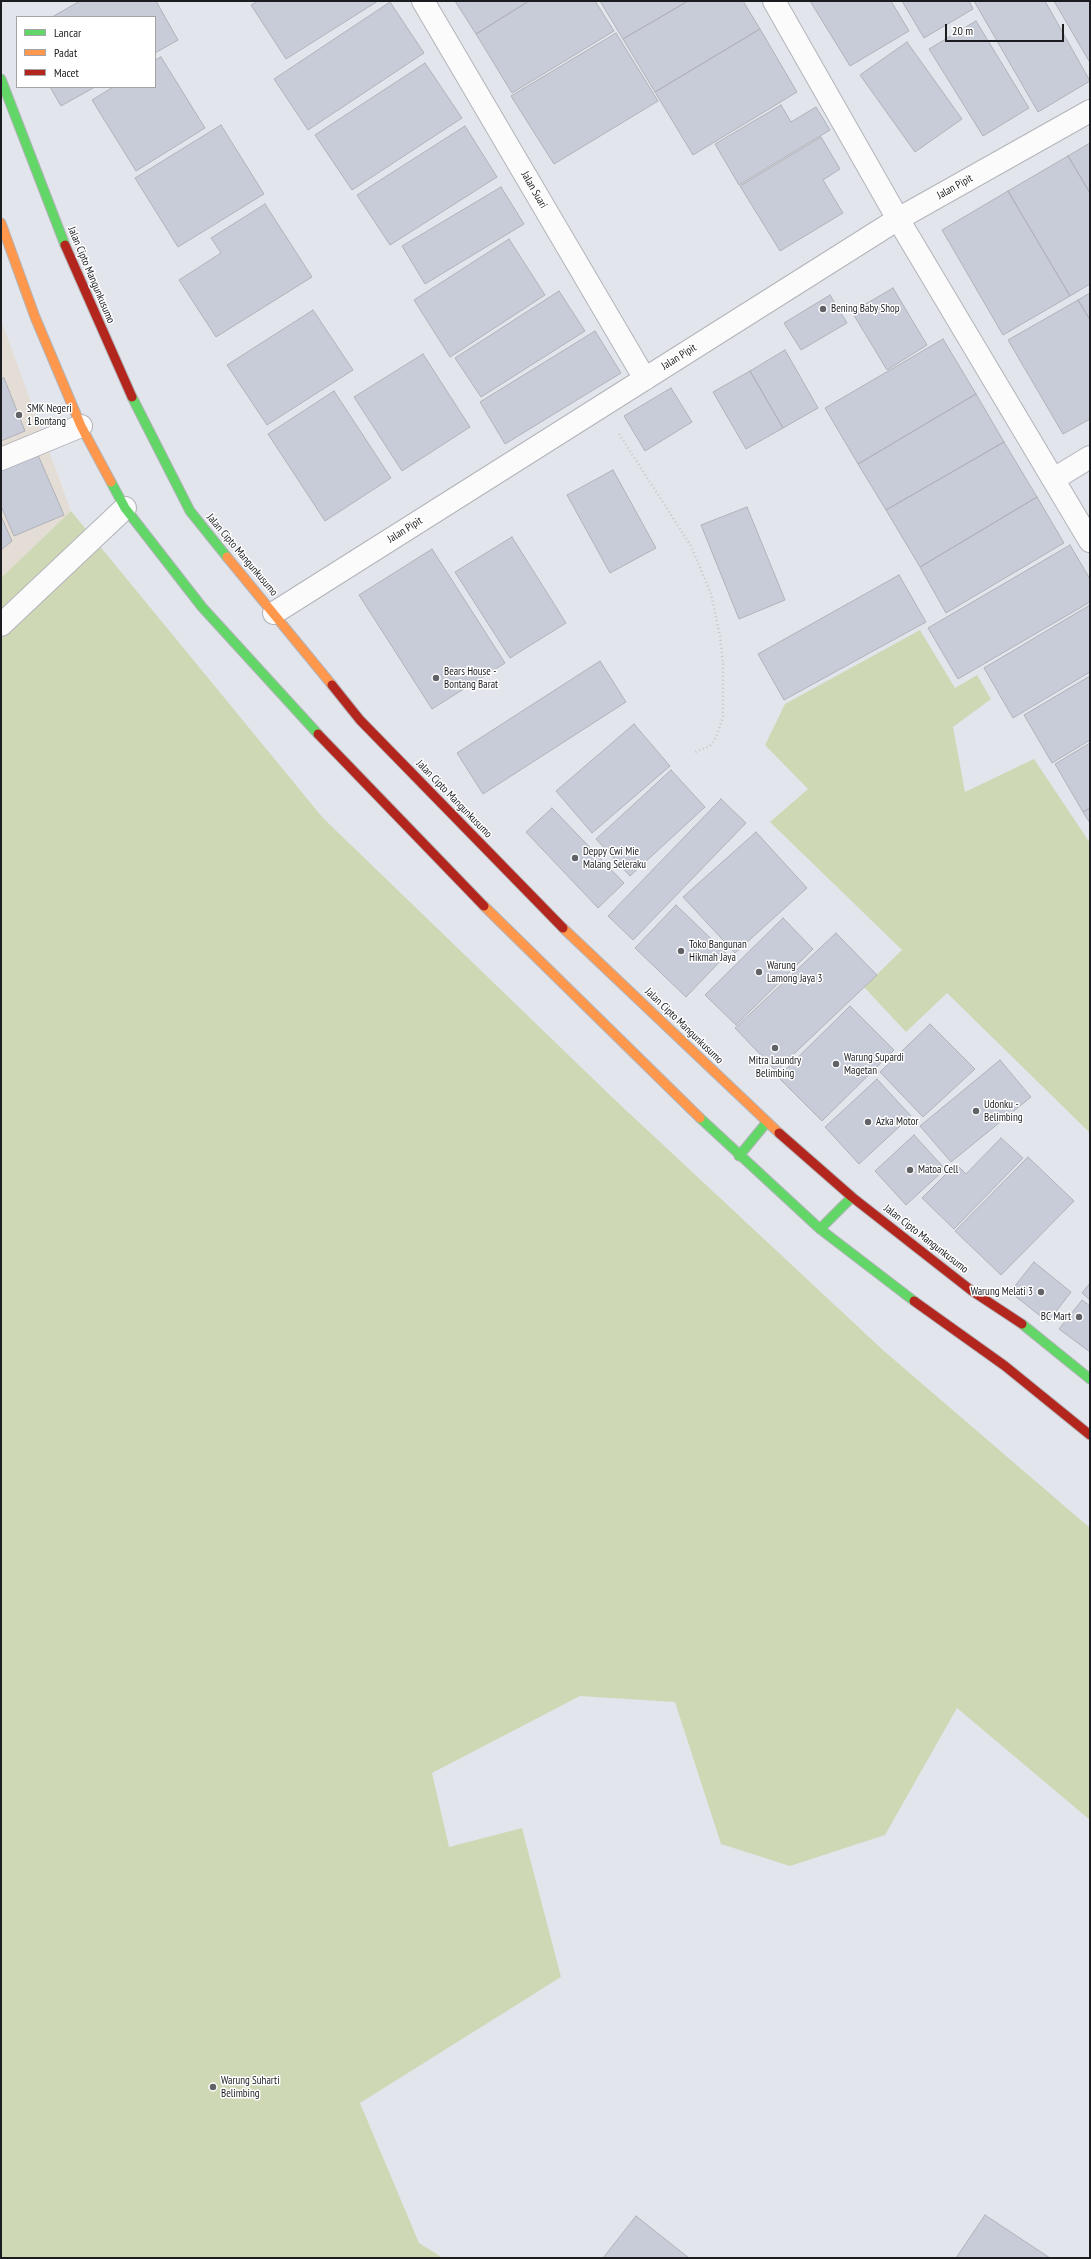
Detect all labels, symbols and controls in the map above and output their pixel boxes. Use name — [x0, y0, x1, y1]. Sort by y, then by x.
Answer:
legend — [16, 16, 156, 88]
scale bar — [947, 16, 1066, 42]
text: 20 m — [952, 23, 973, 38]
text: Lancar — [54, 25, 81, 40]
text: Padat — [54, 45, 77, 60]
text: Macet — [54, 65, 79, 80]
street label: Jalan Suari — [518, 169, 550, 211]
street label: Jalan Pipit — [935, 172, 975, 202]
street label: Jalan Cipto Mangunkusumo — [65, 225, 117, 325]
place label: Bening Baby Shop — [831, 302, 900, 316]
marker: Bening Baby Shop — [818, 304, 828, 314]
street label: Jalan Pipit — [659, 341, 699, 373]
place label: SMK Negeri 1 Bontang — [27, 402, 72, 428]
marker: SMK Negeri 1 Bontang — [14, 410, 24, 420]
street label: Jalan Cipto Mangunkusumo — [204, 511, 280, 599]
street label: Jalan Pipit — [385, 514, 425, 546]
place label: Bears House - Bontang Barat — [444, 665, 498, 691]
marker: Bears House - Bontang Barat — [431, 673, 441, 683]
street label: Jalan Cipto Mangunkusumo — [413, 757, 495, 841]
place label: Deppy Cwi Mie Malang Seleraku — [583, 845, 646, 871]
marker: Deppy Cwi Mie Malang Seleraku — [570, 853, 580, 863]
place label: Toko Bangunan Hikmah Jaya — [689, 938, 747, 964]
marker: Toko Bangunan Hikmah Jaya — [676, 946, 686, 956]
place label: Warung Lamong Jaya 3 — [767, 959, 823, 985]
marker: Warung Lamong Jaya 3 — [754, 967, 764, 977]
street label: Jalan Cipto Mangunkusumo — [642, 985, 726, 1067]
marker: Mitra Laundry Belimbing — [770, 1043, 780, 1053]
place label: Warung Supardi Magetan — [844, 1051, 904, 1077]
place label: Mitra Laundry Belimbing — [749, 1054, 801, 1080]
marker: Warung Supardi Magetan — [831, 1059, 841, 1069]
place label: Udonku - Belimbing — [984, 1098, 1023, 1124]
marker: Udonku - Belimbing — [971, 1106, 981, 1116]
place label: Azka Motor — [876, 1115, 918, 1129]
marker: Azka Motor — [863, 1117, 873, 1127]
place label: Matoa Cell — [918, 1163, 958, 1177]
marker: Matoa Cell — [905, 1165, 915, 1175]
street label: Jalan Cipto Mangunkusumo — [881, 1202, 971, 1276]
place label: Warung Melati 3 — [971, 1285, 1033, 1299]
marker: Warung Melati 3 — [1036, 1287, 1046, 1297]
place label: BC Mart — [1041, 1310, 1071, 1324]
marker: BC Mart — [1074, 1312, 1084, 1322]
place label: Warung Suharti Belimbing — [221, 2074, 280, 2100]
marker: Warung Suharti Belimbing — [208, 2082, 218, 2092]

